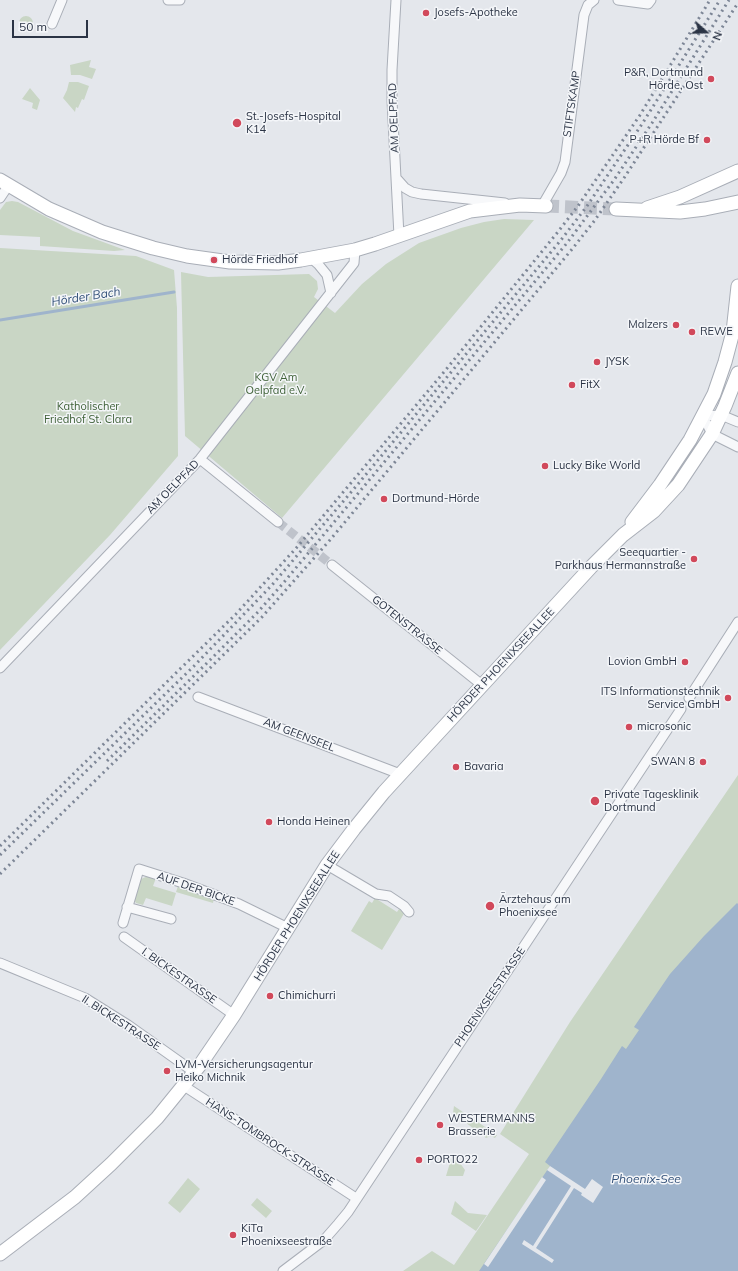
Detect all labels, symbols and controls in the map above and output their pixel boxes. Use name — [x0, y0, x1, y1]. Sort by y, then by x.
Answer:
place label: Josefs-Apotheke — [434, 6, 518, 20]
marker: Josefs-Apotheke — [421, 8, 431, 18]
scale bar — [14, 12, 90, 38]
north arrow — [686, 12, 726, 52]
text: 50 m — [19, 19, 47, 34]
text: N — [709, 30, 725, 42]
place label: P&R, Dortmund Hörde, Ost — [624, 66, 703, 92]
street label: STIFTSKAMP — [561, 70, 583, 138]
marker: P&R, Dortmund Hörde, Ost — [706, 74, 716, 84]
street label: AM OELPFAD — [386, 83, 402, 153]
place label: St.-Josefs-Hospital K14 — [246, 110, 341, 136]
marker: St.-Josefs-Hospital K14 — [231, 117, 243, 129]
place label: P+R Hörde Bf — [629, 133, 699, 147]
marker: P+R Hörde Bf — [702, 135, 712, 145]
place label: Hörde Friedhof — [222, 253, 298, 267]
marker: Hörde Friedhof — [209, 255, 219, 265]
water label: Hörder Bach — [50, 284, 122, 310]
place label: Malzers — [628, 318, 668, 332]
marker: Malzers — [671, 320, 681, 330]
place label: REWE — [700, 325, 733, 339]
marker: REWE — [687, 327, 697, 337]
place label: JYSK — [605, 355, 629, 369]
marker: JYSK — [592, 357, 602, 367]
park label: KGV Am Oelpfad e.V. — [246, 371, 306, 397]
place label: FitX — [580, 378, 600, 392]
marker: FitX — [567, 380, 577, 390]
park label: Katholischer Friedhof St. Clara — [44, 400, 132, 426]
street label: AM OELPFAD — [144, 457, 202, 517]
place label: Lucky Bike World — [553, 459, 640, 473]
marker: Lucky Bike World — [540, 461, 550, 471]
place label: Dortmund-Hörde — [392, 492, 480, 506]
marker: Dortmund-Hörde — [379, 494, 389, 504]
place label: Seequartier - Parkhaus Hermannstraße — [555, 546, 686, 572]
marker: Seequartier - Parkhaus Hermannstraße — [689, 554, 699, 564]
street label: GOTENSTRASSE — [369, 593, 445, 657]
street label: HÖRDER PHOENIXSEEALLEE — [445, 605, 557, 725]
place label: Lovion GmbH — [608, 655, 677, 669]
marker: Lovion GmbH — [680, 657, 690, 667]
place label: ITS Informationstechnik Service GmbH — [601, 685, 720, 711]
marker: ITS Informationstechnik Service GmbH — [723, 693, 733, 703]
street label: AM GEENSEEL — [261, 715, 337, 755]
place label: microsonic — [637, 720, 691, 734]
marker: microsonic — [624, 722, 634, 732]
place label: SWAN 8 — [651, 755, 695, 769]
marker: SWAN 8 — [698, 757, 708, 767]
place label: Bavaria — [464, 760, 504, 774]
marker: Bavaria — [451, 762, 461, 772]
place label: Private Tagesklinik Dortmund — [604, 788, 699, 814]
marker: Private Tagesklinik Dortmund — [589, 795, 601, 807]
place label: Honda Heinen — [277, 815, 350, 829]
marker: Honda Heinen — [264, 817, 274, 827]
street label: HÖRDER PHOENIXSEEALLEE — [251, 848, 343, 984]
street label: AUF DER BICKE — [155, 869, 237, 909]
place label: Ärztehaus am Phoenixsee — [499, 893, 571, 919]
marker: Ärztehaus am Phoenixsee — [484, 900, 496, 912]
street label: I. BICKESTRASSE — [139, 945, 219, 1007]
street label: PHOENIXSEESTRASSE — [452, 945, 528, 1049]
place label: Chimichurri — [278, 989, 336, 1003]
marker: Chimichurri — [265, 991, 275, 1001]
street label: II. BICKESTRASSE — [79, 993, 163, 1053]
place label: LVM-Versicherungsagentur Heiko Michnik — [175, 1058, 313, 1084]
marker: LVM-Versicherungsagentur Heiko Michnik — [162, 1066, 172, 1076]
street label: HANS-TOMBROCK-STRASSE — [203, 1095, 337, 1189]
place label: WESTERMANNS Brasserie — [448, 1112, 535, 1138]
marker: WESTERMANNS Brasserie — [435, 1120, 445, 1130]
place label: PORTO22 — [427, 1153, 478, 1167]
marker: PORTO22 — [414, 1155, 424, 1165]
water label: Phoenix-See — [611, 1172, 681, 1186]
place label: KiTa Phoenixseestraße — [241, 1222, 332, 1248]
marker: KiTa Phoenixseestraße — [228, 1230, 238, 1240]

